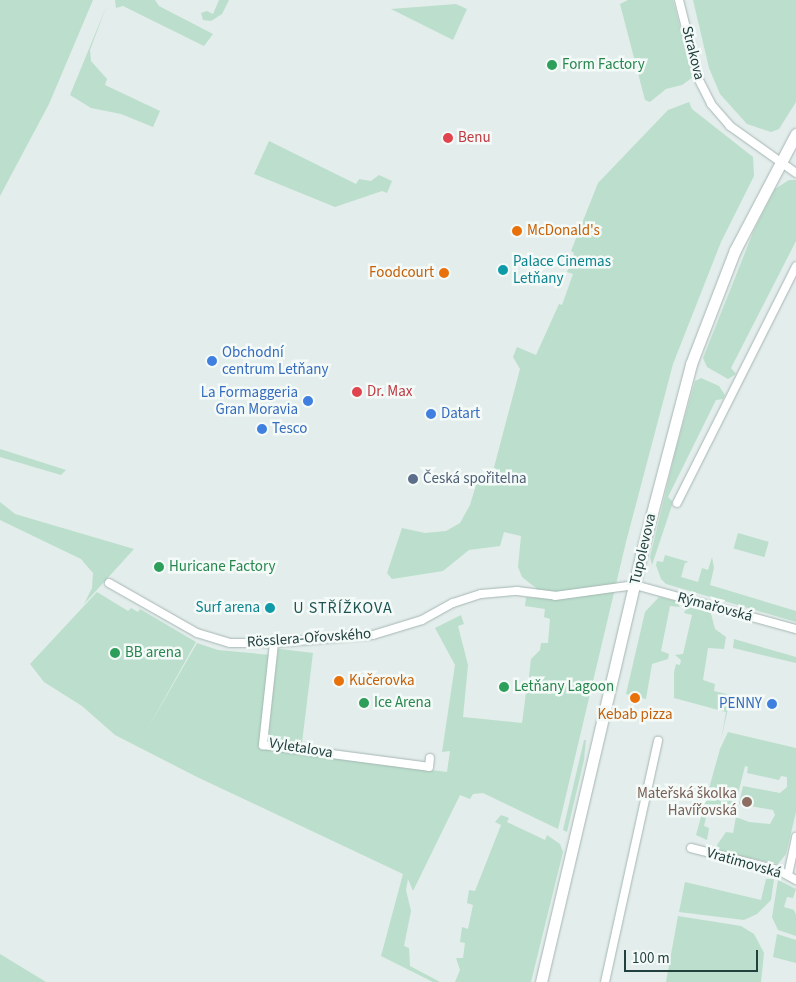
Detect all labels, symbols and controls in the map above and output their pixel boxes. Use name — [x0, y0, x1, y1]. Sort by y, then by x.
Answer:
street label: Strakova — [678, 24, 708, 82]
place label: Form Factory — [562, 56, 645, 74]
marker: Form Factory — [546, 59, 558, 71]
place label: Benu — [458, 129, 491, 147]
marker: Benu — [442, 132, 454, 144]
place label: McDonald's — [527, 222, 600, 240]
marker: McDonald's — [511, 225, 523, 237]
place label: Palace Cinemas Letňany — [513, 252, 611, 287]
place label: Foodcourt — [369, 264, 434, 282]
marker: Palace Cinemas Letňany — [497, 264, 509, 276]
marker: Foodcourt — [438, 267, 450, 279]
place label: Obchodní centrum Letňany — [222, 343, 328, 378]
marker: Obchodní centrum Letňany — [206, 355, 218, 367]
place label: La Formaggeria Gran Moravia — [201, 383, 298, 418]
place label: Dr. Max — [367, 383, 412, 401]
marker: Dr. Max — [351, 386, 363, 398]
marker: La Formaggeria Gran Moravia — [302, 395, 314, 407]
place label: Datart — [441, 405, 480, 423]
marker: Datart — [425, 408, 437, 420]
place label: Tesco — [272, 420, 307, 438]
marker: Tesco — [256, 423, 268, 435]
place label: Česká spořitelna — [423, 470, 527, 488]
marker: Česká spořitelna — [407, 473, 419, 485]
street label: Tupolevova — [626, 512, 660, 586]
place label: Huricane Factory — [169, 558, 275, 576]
marker: Huricane Factory — [153, 561, 165, 573]
street label: Rýmařovská — [676, 588, 754, 626]
district label: U STŘÍŽKOVA — [292, 598, 394, 618]
place label: Surf arena — [195, 599, 260, 617]
marker: Surf arena — [264, 602, 276, 614]
street label: Rösslera-Ořovského — [246, 625, 372, 651]
place label: BB arena — [125, 644, 181, 662]
marker: BB arena — [109, 647, 121, 659]
place label: Kučerovka — [349, 672, 415, 690]
marker: Kučerovka — [333, 675, 345, 687]
place label: Letňany Lagoon — [514, 678, 614, 696]
marker: Letňany Lagoon — [498, 681, 510, 693]
marker: Kebab pizza — [629, 692, 641, 704]
place label: Ice Arena — [374, 694, 431, 712]
place label: PENNY — [719, 695, 762, 713]
marker: Ice Arena — [358, 697, 370, 709]
marker: PENNY — [766, 698, 778, 710]
place label: Kebab pizza — [598, 706, 672, 724]
street label: Vyletalova — [268, 734, 334, 762]
place label: Mateřská školka Havířovská — [637, 784, 737, 819]
marker: Mateřská školka Havířovská — [741, 796, 753, 808]
street label: Vratimovská — [704, 844, 784, 882]
scale bar — [626, 940, 760, 972]
text: 100 m — [632, 948, 670, 969]

